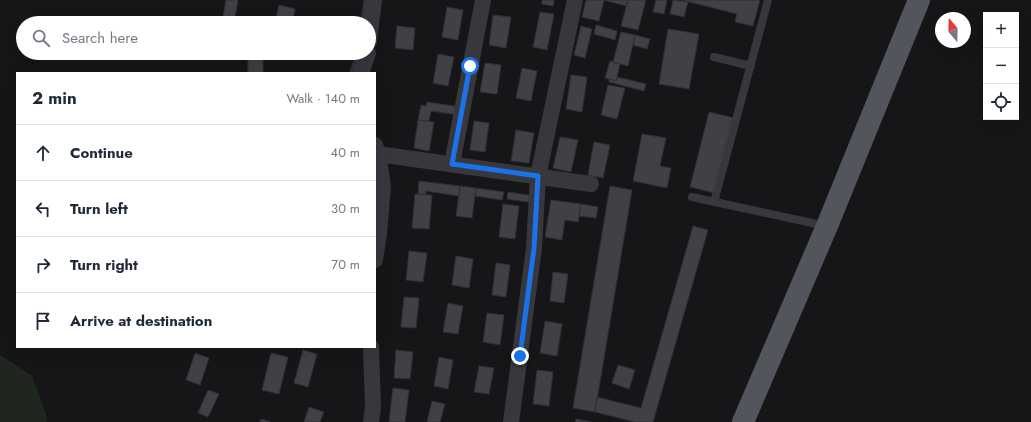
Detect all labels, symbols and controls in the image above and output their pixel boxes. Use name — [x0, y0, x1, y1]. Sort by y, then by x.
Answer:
north arrow — [935, 12, 971, 48]
map controls — [983, 12, 1019, 120]
button: + — [983, 12, 1019, 48]
search box — [16, 16, 376, 60]
icon: search — [30, 27, 52, 49]
text: Search here — [62, 27, 138, 49]
button: − — [983, 48, 1019, 84]
route start — [461, 57, 479, 75]
button: locate — [983, 84, 1019, 120]
text: 2 min — [32, 86, 77, 110]
text: Walk · 140 m — [286, 89, 360, 108]
icon: ahead — [32, 142, 54, 164]
text: Continue — [70, 142, 133, 164]
text: 40 m — [331, 143, 360, 162]
icon: left — [32, 198, 54, 220]
text: Turn left — [70, 198, 128, 220]
text: 30 m — [331, 199, 360, 218]
icon: right — [32, 254, 54, 276]
text: Turn right — [70, 254, 138, 276]
text: 70 m — [331, 255, 360, 274]
icon: arrive — [32, 310, 54, 332]
text: Arrive at destination — [70, 310, 212, 332]
route end — [511, 347, 529, 365]

